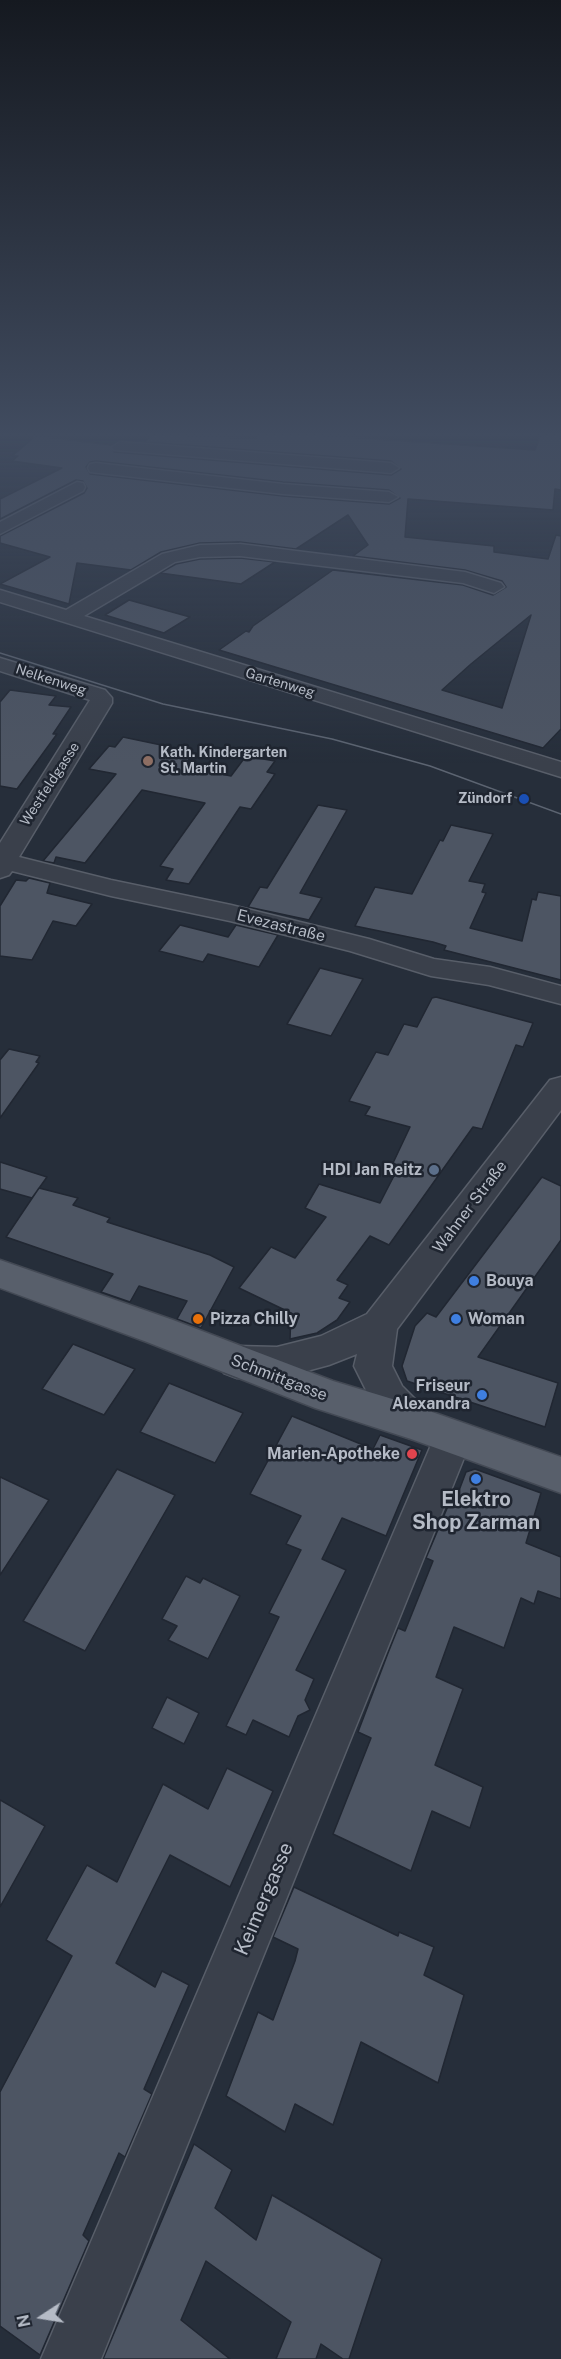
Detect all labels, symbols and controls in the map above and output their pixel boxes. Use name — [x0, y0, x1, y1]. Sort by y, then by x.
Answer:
street label: Nelkenweg — [14, 661, 88, 699]
street label: Gartenweg — [243, 664, 317, 702]
street label: Westfeldgasse — [17, 739, 83, 829]
place label: Kath. Kindergarten St. Martin — [160, 745, 287, 778]
marker: Kath. Kindergarten St. Martin — [141, 754, 155, 768]
place label: Zündorf — [458, 791, 512, 807]
marker: Zündorf — [517, 792, 531, 806]
street label: Evezastraße — [235, 906, 327, 946]
street label: Wahner Straße — [429, 1157, 511, 1257]
place label: HDI Jan Reitz — [322, 1160, 422, 1180]
marker: HDI Jan Reitz — [427, 1163, 441, 1177]
place label: Bouya — [486, 1271, 534, 1291]
marker: Bouya — [467, 1274, 481, 1288]
place label: Pizza Chilly — [210, 1309, 298, 1329]
place label: Woman — [468, 1309, 525, 1329]
marker: Pizza Chilly — [191, 1312, 205, 1326]
marker: Woman — [449, 1312, 463, 1326]
street label: Schmittgasse — [228, 1351, 330, 1405]
place label: Friseur Alexandra — [392, 1376, 470, 1414]
marker: Friseur Alexandra — [475, 1388, 489, 1402]
place label: Marien-Apotheke — [267, 1444, 400, 1464]
marker: Marien-Apotheke — [405, 1447, 419, 1461]
marker: Elektro Shop Zarman — [469, 1472, 483, 1486]
place label: Elektro Shop Zarman — [412, 1488, 540, 1535]
street label: Keimergasse — [229, 1839, 299, 1959]
north arrow — [12, 2287, 72, 2347]
text: N — [13, 2313, 34, 2329]

